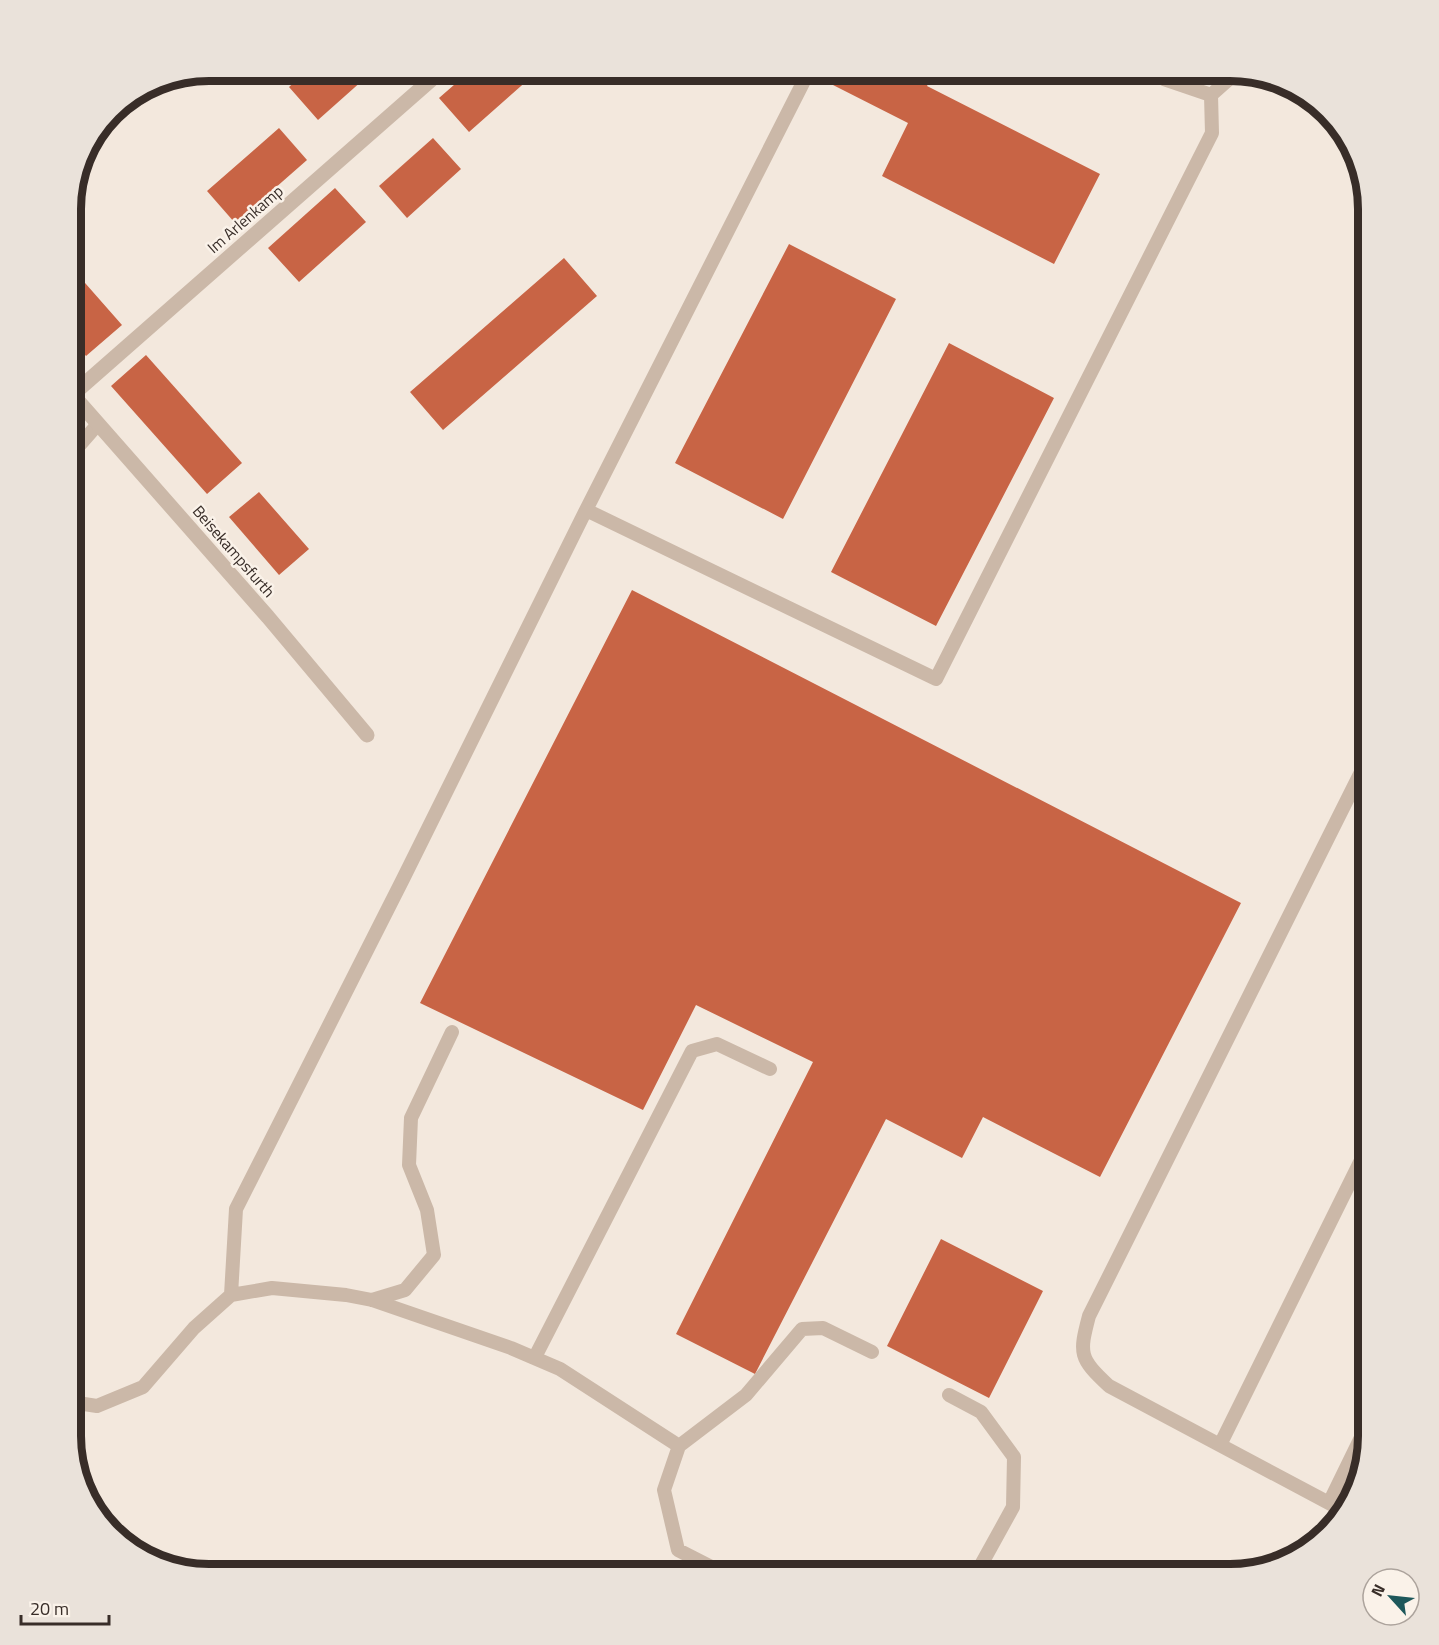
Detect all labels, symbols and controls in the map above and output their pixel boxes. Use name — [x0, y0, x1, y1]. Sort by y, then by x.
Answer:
street label: Im Arlenkamp — [202, 179, 288, 259]
street label: Beisekampsfurth — [187, 500, 281, 602]
north arrow — [1361, 1567, 1421, 1627]
text: N — [1364, 1580, 1391, 1601]
scale bar — [21, 1588, 110, 1626]
text: 20 m — [30, 1595, 69, 1622]

